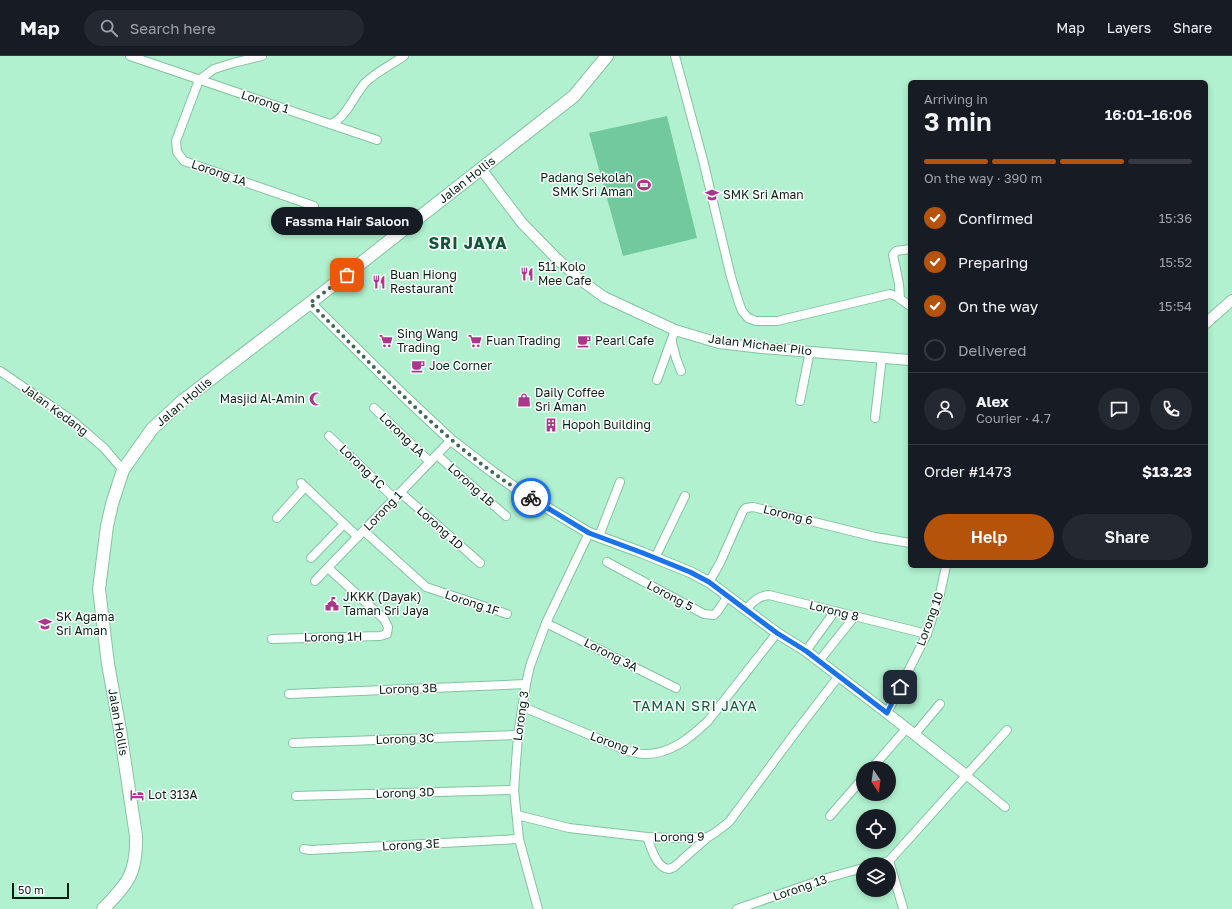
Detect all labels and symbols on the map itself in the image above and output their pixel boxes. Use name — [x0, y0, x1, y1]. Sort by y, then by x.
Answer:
street label: Lorong 1 — [239, 87, 291, 116]
street label: Jalan Hollis — [435, 153, 498, 206]
street label: Lorong 1A — [190, 156, 249, 189]
place label: Padang Sekolah SMK Sri Aman — [540, 170, 633, 199]
sports icon: Padang Sekolah SMK Sri Aman — [636, 177, 652, 193]
school or university icon: SMK Sri Aman — [704, 187, 720, 203]
place label: SMK Sri Aman — [723, 187, 804, 202]
callout: Fassma Hair Saloon — [271, 207, 423, 235]
district label: SRI JAYA — [428, 233, 508, 253]
pin — [330, 258, 364, 292]
place label: 511 Kolo Mee Cafe — [538, 259, 591, 288]
restaurant icon: 511 Kolo Mee Cafe — [519, 266, 535, 282]
place label: Buan Hiong Restaurant — [390, 267, 457, 296]
restaurant icon: Buan Hiong Restaurant — [371, 274, 387, 290]
place label: Sing Wang Trading — [397, 326, 458, 355]
street label: Jalan Michael Pilo — [707, 331, 813, 358]
supermarket icon: Sing Wang Trading — [378, 333, 394, 349]
supermarket icon: Fuan Trading — [467, 333, 483, 349]
place label: Fuan Trading — [486, 333, 561, 348]
cafe icon: Pearl Cafe — [576, 333, 592, 349]
place label: Pearl Cafe — [595, 333, 654, 348]
cafe icon: Joe Corner — [410, 358, 426, 374]
place label: Joe Corner — [429, 358, 492, 373]
street label: Jalan Hollis — [153, 374, 215, 429]
street label: Jalan Kedang — [19, 380, 91, 439]
place label: Daily Coffee Sri Aman — [535, 385, 605, 414]
place label: Masjid Al-Amin — [220, 391, 305, 406]
mosque icon: Masjid Al-Amin — [308, 391, 324, 407]
shop icon: Daily Coffee Sri Aman — [516, 392, 532, 408]
street label: Lorong 1A — [377, 409, 428, 460]
building icon: Hopoh Building — [543, 417, 559, 433]
place label: Hopoh Building — [562, 417, 651, 432]
street label: Lorong 1C — [336, 441, 388, 492]
street label: Lorong 1B — [445, 460, 498, 509]
courier — [511, 478, 551, 518]
street label: Lorong 1 — [360, 488, 405, 534]
street label: Lorong 6 — [762, 501, 815, 528]
street label: Lorong 1D — [414, 503, 467, 552]
street label: Lorong 5 — [644, 577, 696, 614]
street label: Lorong 1F — [443, 587, 501, 618]
place label: JKKK (Dayak) Taman Sri Jaya — [343, 589, 429, 618]
street label: Lorong 10 — [913, 590, 946, 648]
public building icon: JKKK (Dayak) Taman Sri Jaya — [324, 596, 340, 612]
street label: Lorong 8 — [808, 597, 861, 624]
place label: SK Agama Sri Aman — [56, 609, 114, 638]
school or university icon: SK Agama Sri Aman — [37, 616, 53, 632]
street label: Lorong 1H — [304, 628, 362, 645]
street label: Lorong 3A — [582, 635, 641, 675]
pin — [883, 670, 917, 704]
street label: Lorong 3B — [378, 680, 437, 697]
street label: Jalan Hollis — [105, 687, 132, 757]
street label: Lorong 3 — [510, 690, 531, 742]
district label: TAMAN SRI JAYA — [632, 697, 758, 714]
street label: Lorong 7 — [588, 728, 640, 759]
street label: Lorong 3C — [375, 730, 435, 747]
north arrow — [856, 761, 896, 801]
street label: Lorong 3D — [375, 784, 435, 801]
hotel icon: Lot 313A — [129, 787, 145, 803]
place label: Lot 313A — [148, 787, 198, 802]
street label: Lorong 9 — [654, 829, 704, 844]
street label: Lorong 3E — [382, 835, 440, 854]
street label: Lorong 13 — [771, 871, 829, 904]
scale bar — [12, 881, 69, 900]

